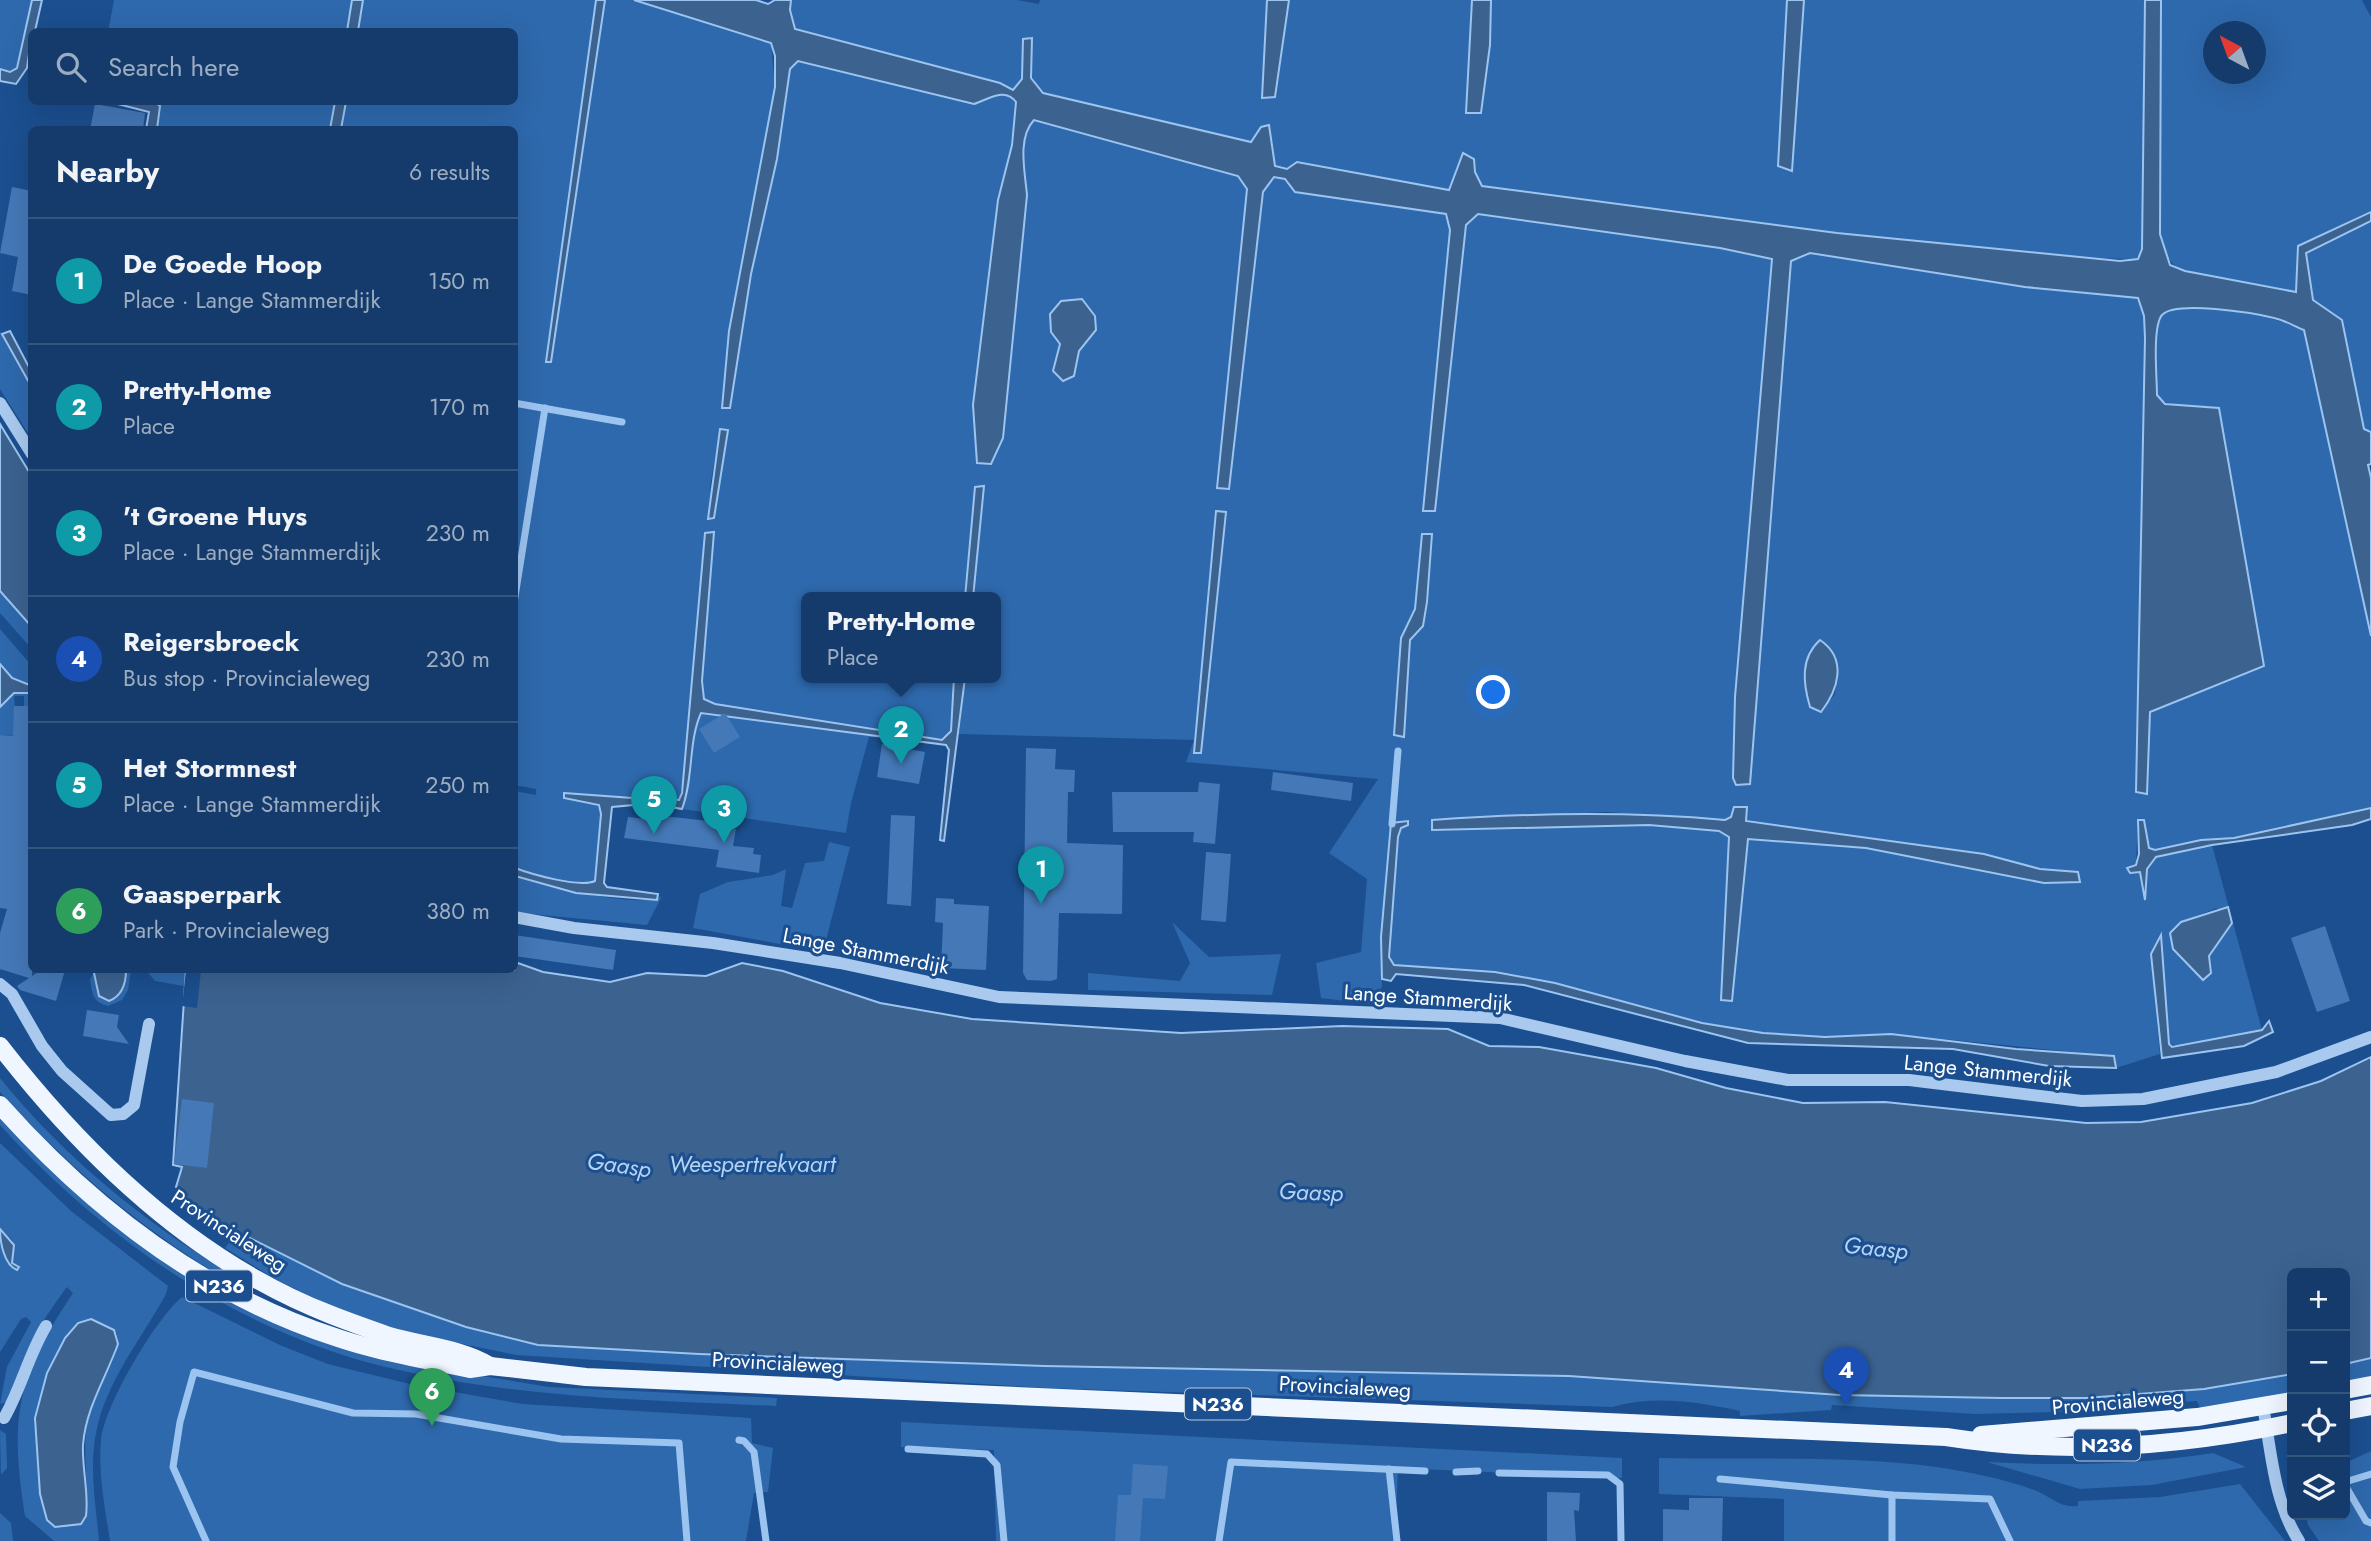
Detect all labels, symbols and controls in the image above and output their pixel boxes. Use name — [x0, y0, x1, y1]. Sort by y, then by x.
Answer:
north arrow — [2203, 21, 2266, 84]
search box — [28, 28, 518, 105]
icon: search — [52, 48, 90, 86]
text: Search here — [108, 48, 240, 86]
text: Nearby — [56, 150, 159, 193]
text: 6 results — [409, 155, 490, 189]
text: De Goede Hoop — [123, 245, 322, 283]
text: 1 — [73, 264, 85, 298]
text: 150 m — [428, 264, 490, 298]
text: Place · Lange Stammerdijk — [123, 283, 381, 317]
text: Pretty-Home — [123, 371, 272, 409]
text: 2 — [71, 390, 87, 424]
text: 170 m — [429, 390, 490, 424]
text: Place — [123, 409, 175, 443]
text: 't Groene Huys — [123, 497, 307, 535]
text: 3 — [72, 516, 86, 550]
text: 230 m — [426, 516, 490, 550]
text: Place · Lange Stammerdijk — [123, 535, 381, 569]
popup — [801, 592, 1001, 683]
text: Pretty-Home — [827, 602, 975, 640]
text: Reigersbroeck — [123, 623, 300, 661]
text: Place — [827, 640, 878, 674]
text: 4 — [71, 642, 87, 676]
text: 230 m — [426, 642, 490, 676]
text: Bus stop · Provincialeweg — [123, 661, 370, 695]
your location — [1476, 675, 1510, 709]
pin: 2 — [878, 706, 924, 764]
text: Het Stormnest — [123, 749, 296, 787]
text: 5 — [72, 768, 86, 802]
text: 250 m — [425, 768, 490, 802]
pin: 5 — [631, 776, 677, 834]
pin: 3 — [701, 785, 747, 843]
text: Place · Lange Stammerdijk — [123, 787, 381, 821]
pin: 1 — [1018, 846, 1064, 904]
text: Gaasperpark — [123, 875, 281, 913]
text: 6 — [71, 894, 87, 928]
text: 380 m — [426, 894, 490, 928]
text: Park · Provincialeweg — [123, 913, 330, 947]
street label: Lange Stammerdijk — [780, 920, 953, 982]
street label: Lange Stammerdijk — [1343, 977, 1514, 1019]
street label: Lange Stammerdijk — [1902, 1047, 2074, 1095]
water label: Gaasp — [585, 1144, 654, 1186]
water label: Weespertrekvaart — [669, 1147, 837, 1181]
water label: Gaasp — [1278, 1174, 1344, 1210]
street label: Provincialeweg — [165, 1182, 293, 1280]
water label: Gaasp — [1842, 1228, 1910, 1268]
map controls — [2287, 1268, 2350, 1520]
button: + — [2287, 1268, 2350, 1331]
road number: N236 — [186, 1270, 252, 1302]
button: − — [2287, 1331, 2350, 1394]
street label: Provincialeweg — [711, 1345, 845, 1381]
pin: 4 — [1823, 1347, 1869, 1405]
pin: 6 — [409, 1368, 455, 1426]
street label: Provincialeweg — [1278, 1369, 1412, 1405]
street label: Provincialeweg — [2051, 1381, 2185, 1423]
road number: N236 — [1185, 1388, 1251, 1420]
button: locate — [2287, 1394, 2350, 1457]
road number: N236 — [2074, 1429, 2140, 1460]
button: layers — [2287, 1457, 2350, 1520]

